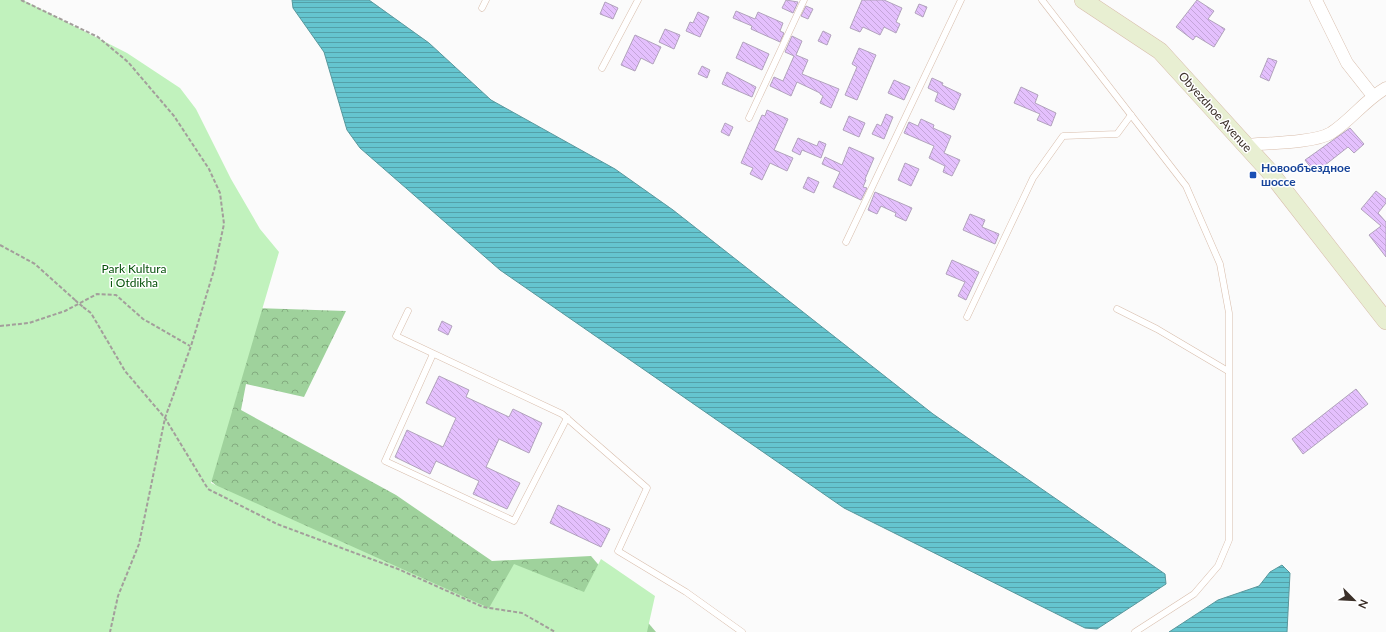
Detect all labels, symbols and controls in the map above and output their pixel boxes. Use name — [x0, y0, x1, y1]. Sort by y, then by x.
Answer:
street label: Obyezdnoe Avenue — [1175, 68, 1255, 155]
place label: Новообъездное шоссе — [1261, 160, 1351, 189]
marker: Новообъездное шоссе — [1248, 170, 1258, 180]
park label: Park Kultura i Otdikha — [102, 261, 166, 290]
north arrow — [1334, 580, 1374, 620]
text: N — [1356, 598, 1371, 611]

